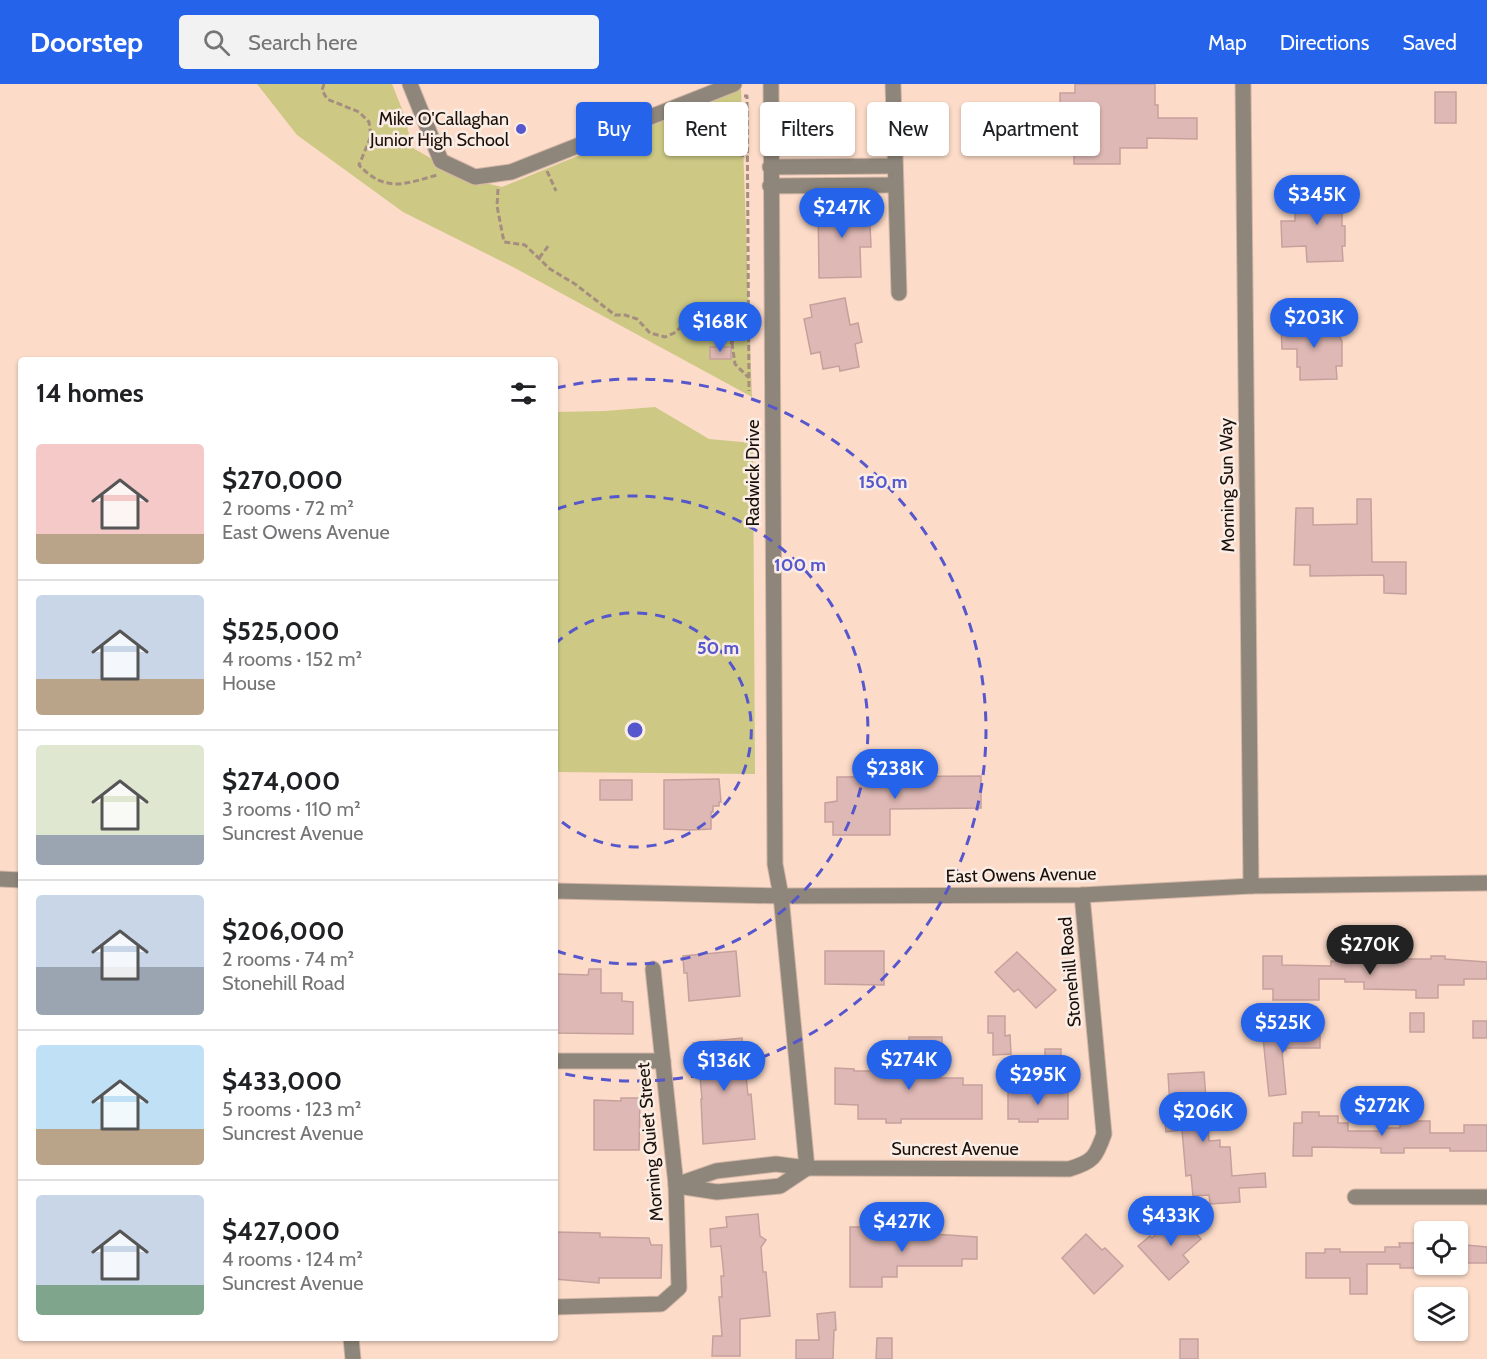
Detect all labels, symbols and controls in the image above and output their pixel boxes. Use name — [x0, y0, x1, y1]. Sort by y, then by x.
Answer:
search box — [179, 15, 599, 69]
text: Doorstep — [30, 25, 143, 59]
icon: search — [200, 26, 233, 59]
text: Search here — [248, 29, 357, 56]
text: Map — [1208, 30, 1247, 55]
text: Directions — [1280, 30, 1369, 55]
text: Saved — [1402, 30, 1457, 55]
chip: Buy — [576, 102, 652, 156]
chip: Rent — [664, 102, 748, 156]
chip: Filters — [760, 102, 855, 156]
chip: New — [867, 102, 949, 156]
chip: Apartment — [961, 102, 1100, 156]
place label: Mike O'Callaghan Junior High School — [369, 108, 510, 151]
marker: Mike O'Callaghan Junior High School — [514, 122, 528, 136]
pin: $345K — [1275, 175, 1359, 226]
text: $345K — [1288, 182, 1346, 206]
pin: $247K — [800, 188, 884, 239]
text: $247K — [813, 195, 871, 219]
pin: $203K — [1272, 298, 1356, 349]
pin: $168K — [678, 302, 762, 353]
text: $203K — [1284, 305, 1344, 329]
text: $168K — [693, 309, 747, 333]
text: 14 homes — [36, 377, 144, 409]
icon: filters — [507, 377, 540, 410]
street label: Morning Sun Way — [1215, 418, 1239, 552]
street label: Radwick Drive — [742, 420, 764, 526]
text: $270,000 — [222, 464, 343, 496]
icon: home — [84, 468, 156, 540]
text: 150 m — [859, 471, 907, 493]
text: 2 rooms · 72 m² — [222, 496, 354, 520]
text: East Owens Avenue — [222, 520, 390, 544]
text: 100 m — [774, 554, 826, 576]
text: $525,000 — [222, 615, 340, 647]
icon: home — [84, 619, 156, 691]
text: 50 m — [697, 637, 739, 659]
text: 4 rooms · 152 m² — [222, 647, 362, 671]
text: House — [222, 671, 276, 695]
centre of rings — [625, 720, 645, 740]
pin: $238K — [853, 749, 937, 800]
text: $238K — [866, 756, 924, 780]
text: $274,000 — [222, 765, 340, 797]
icon: home — [84, 769, 156, 841]
text: 3 rooms · 110 m² — [222, 797, 361, 821]
text: Suncrest Avenue — [222, 821, 364, 845]
street label: East Owens Avenue — [945, 863, 1097, 887]
text: $206,000 — [222, 915, 345, 947]
street label: Stonehill Road — [1054, 916, 1086, 1028]
icon: home — [84, 919, 156, 991]
pin: $270K — [1328, 925, 1412, 976]
text: $270K — [1341, 932, 1399, 956]
text: 2 rooms · 74 m² — [222, 947, 354, 971]
text: Stonehill Road — [222, 971, 345, 995]
pin: $525K — [1241, 1003, 1325, 1054]
text: $525K — [1255, 1010, 1311, 1034]
pin: $274K — [867, 1040, 951, 1091]
pin: $136K — [682, 1041, 766, 1092]
text: $274K — [881, 1047, 937, 1071]
text: $136K — [697, 1048, 751, 1072]
pin: $295K — [996, 1055, 1080, 1106]
street label: Morning Quiet Street — [632, 1062, 668, 1222]
text: $295K — [1010, 1062, 1066, 1086]
text: $433,000 — [222, 1065, 342, 1097]
icon: home — [84, 1069, 156, 1141]
pin: $272K — [1340, 1086, 1424, 1137]
pin: $206K — [1161, 1092, 1245, 1143]
text: $272K — [1354, 1093, 1410, 1117]
text: 5 rooms · 123 m² — [222, 1097, 361, 1121]
text: $206K — [1173, 1099, 1233, 1123]
text: Suncrest Avenue — [222, 1121, 364, 1145]
street label: Suncrest Avenue — [891, 1138, 1019, 1160]
pin: $433K — [1129, 1196, 1213, 1247]
pin: $427K — [860, 1202, 944, 1253]
text: $433K — [1142, 1203, 1200, 1227]
text: $427K — [873, 1209, 931, 1233]
text: $427,000 — [222, 1215, 340, 1247]
icon: home — [84, 1219, 156, 1291]
map controls — [1414, 1221, 1468, 1341]
button: locate — [1414, 1221, 1468, 1275]
text: 4 rooms · 124 m² — [222, 1247, 363, 1271]
text: Suncrest Avenue — [222, 1271, 364, 1295]
button: layers — [1414, 1287, 1468, 1341]

